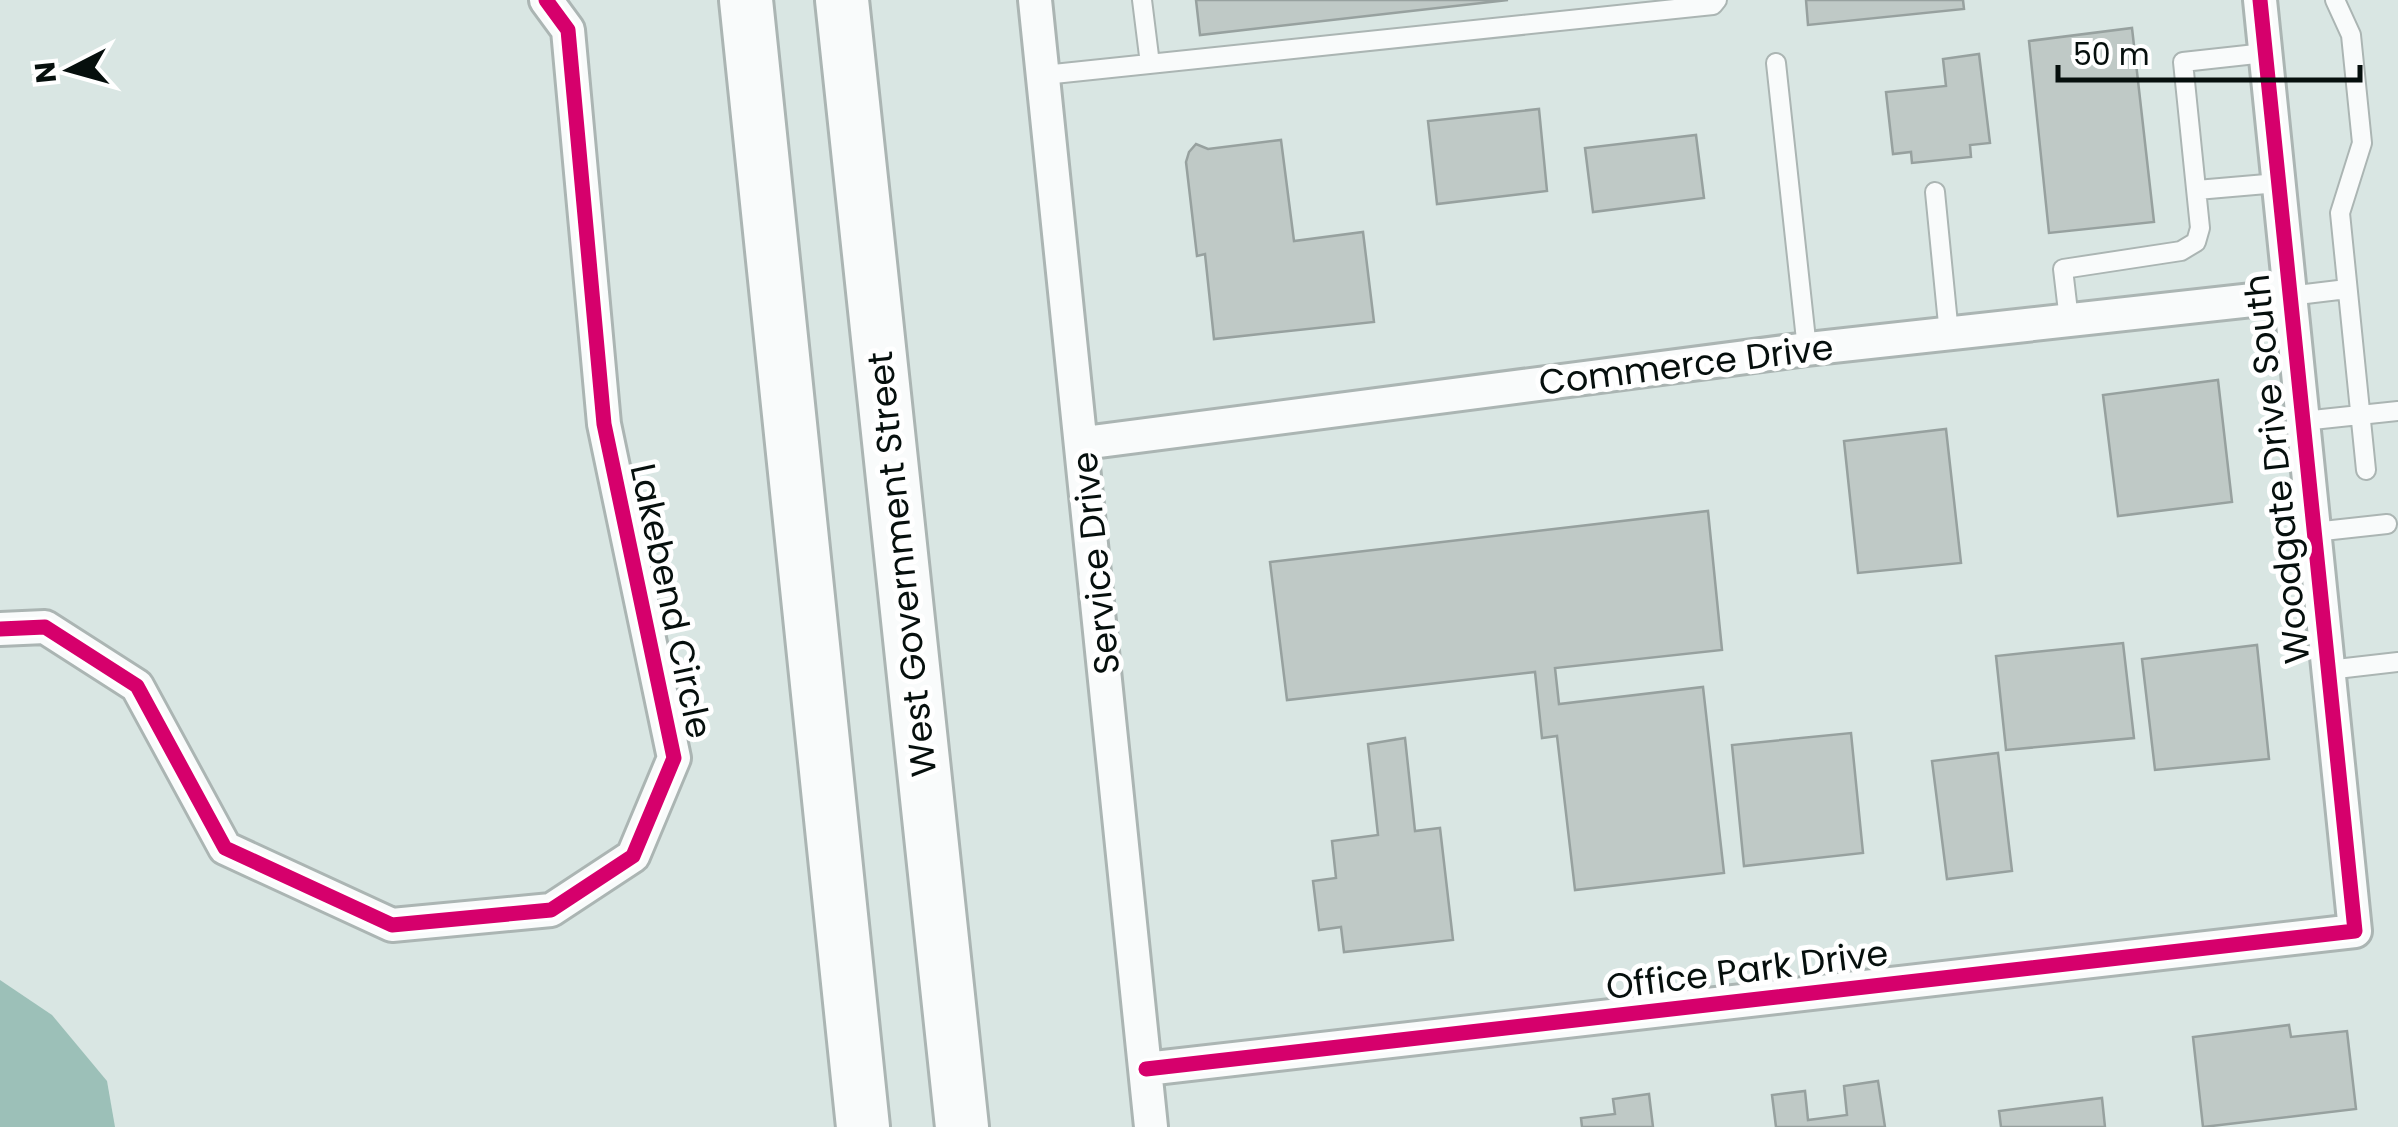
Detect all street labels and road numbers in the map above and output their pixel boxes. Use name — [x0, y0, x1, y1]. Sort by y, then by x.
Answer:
street label: Woodgate Drive South — [2232, 272, 2321, 666]
street label: Commerce Drive — [1536, 322, 1836, 407]
street label: West Government Street — [855, 349, 948, 779]
street label: Service Drive — [1059, 449, 1132, 677]
street label: Lakebend Circle — [618, 459, 725, 743]
street label: Office Park Drive — [1603, 928, 1891, 1011]

